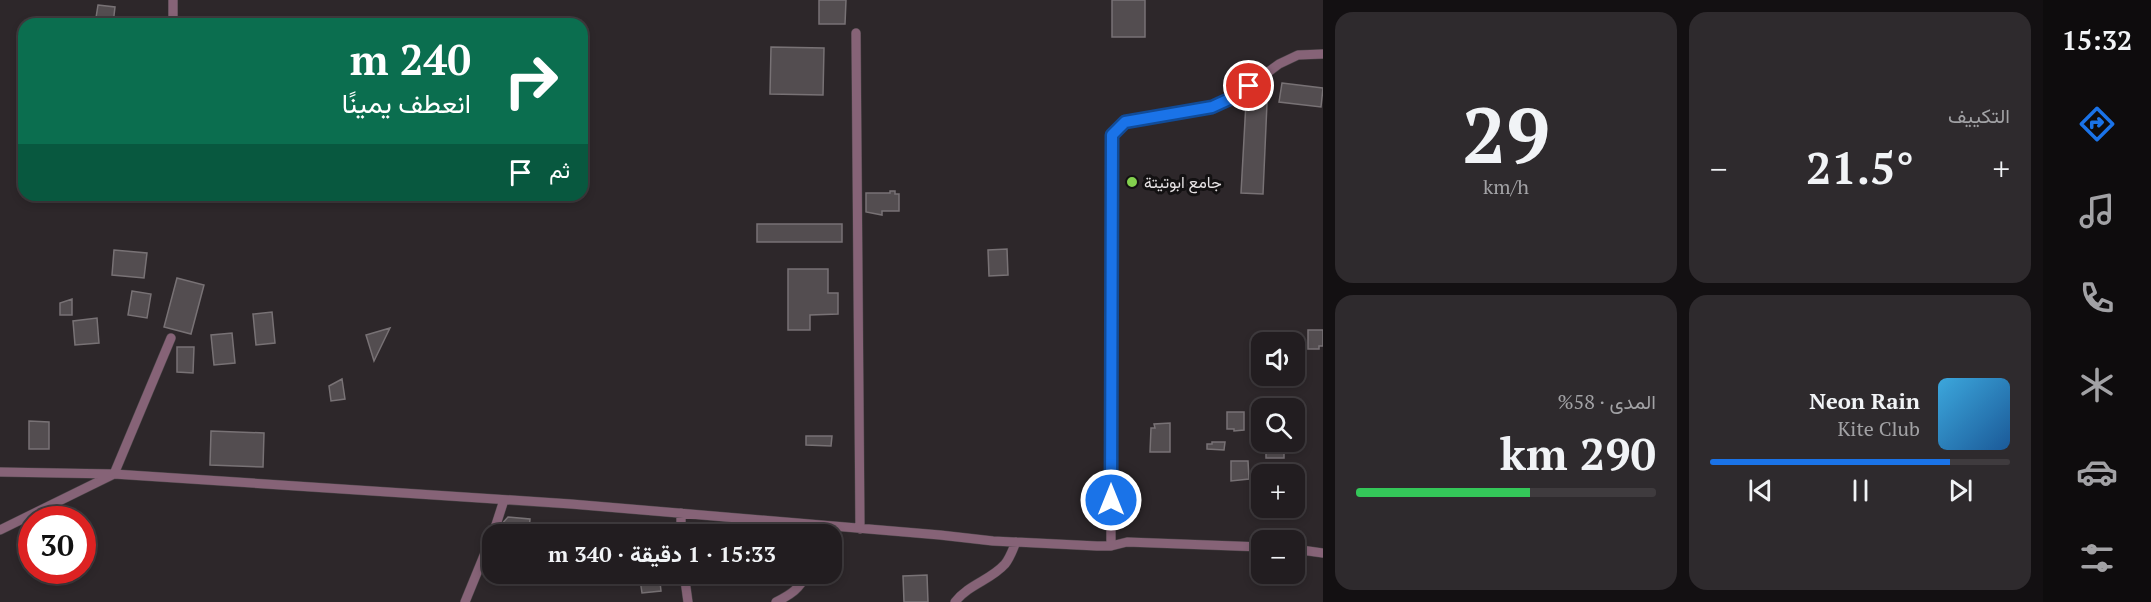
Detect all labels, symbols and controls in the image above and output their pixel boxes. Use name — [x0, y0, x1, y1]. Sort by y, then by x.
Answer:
text: 15:32 — [2062, 22, 2132, 58]
text: 240 m — [350, 31, 471, 87]
icon: right — [492, 42, 570, 120]
pin — [1223, 60, 1274, 111]
icon: arrive — [1232, 69, 1265, 102]
text: 29 — [1462, 82, 1550, 185]
text: انعطف يمينًا — [342, 85, 471, 121]
text: التكييف — [1948, 102, 2010, 129]
icon: directions — [2076, 103, 2118, 145]
text: 21.5° — [1806, 137, 1914, 197]
text: − — [1710, 147, 1728, 190]
text: + — [1992, 147, 2010, 190]
text: ثم — [549, 155, 570, 184]
icon: arrive — [504, 156, 537, 189]
place label: جامع ابوتيتة — [1144, 171, 1222, 194]
text: km/h — [1483, 173, 1529, 200]
marker: جامع ابوتيتة — [1125, 175, 1139, 189]
icon: music — [2076, 190, 2118, 232]
icon: phone — [2076, 277, 2118, 319]
map controls — [1251, 332, 1305, 584]
button: sound — [1251, 332, 1305, 386]
icon: climate — [2076, 364, 2118, 406]
text: Neon Rain — [1809, 386, 1920, 415]
text: المدى · 58% — [1557, 388, 1656, 415]
button: search — [1251, 398, 1305, 452]
text: Kite Club — [1837, 415, 1920, 442]
text: 290 km — [1500, 423, 1656, 483]
icon: car — [2076, 451, 2118, 493]
button: + — [1251, 464, 1305, 518]
position arrow — [1079, 468, 1143, 532]
icon: previous — [1744, 474, 1777, 507]
icon: pause — [1844, 474, 1877, 507]
icon: next — [1944, 474, 1977, 507]
speed limit sign: 30 — [18, 506, 96, 584]
button: − — [1251, 530, 1305, 584]
icon: filters — [2076, 537, 2118, 579]
text: 15:33 · 1 دقيقة · 340 m — [548, 539, 776, 568]

